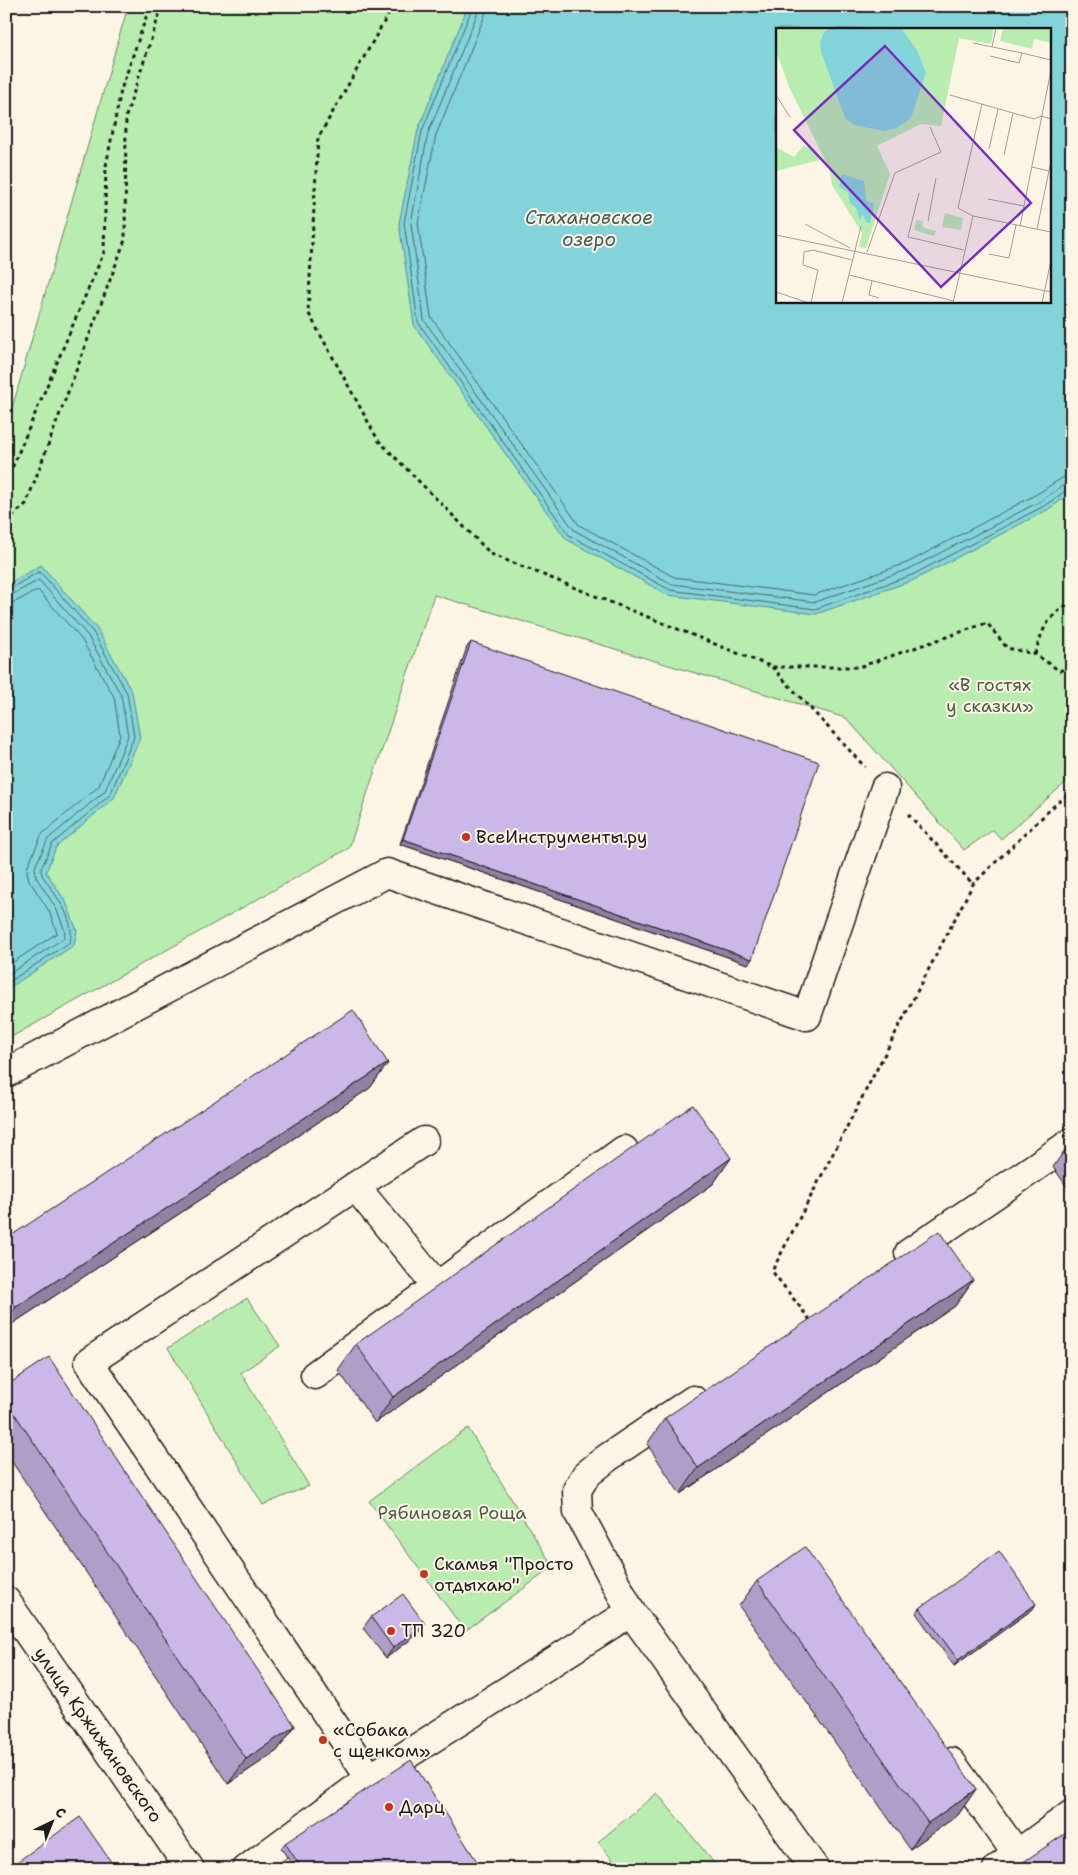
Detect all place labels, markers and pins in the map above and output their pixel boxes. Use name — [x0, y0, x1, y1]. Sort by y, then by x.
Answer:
place label: ВсеИнструменты.ру — [476, 825, 647, 849]
marker: ВсеИнструменты.ру — [460, 831, 472, 843]
place label: Скамья "Просто отдыхаю" — [434, 1552, 574, 1597]
marker: Скамья "Просто отдыхаю" — [418, 1568, 430, 1580]
place label: ТП 320 — [401, 1619, 466, 1643]
marker: ТП 320 — [385, 1625, 397, 1637]
place label: «Собака с щенком» — [333, 1718, 430, 1763]
marker: «Собака с щенком» — [317, 1734, 329, 1746]
place label: Дарц — [399, 1795, 445, 1819]
marker: Дарц — [383, 1801, 395, 1813]

